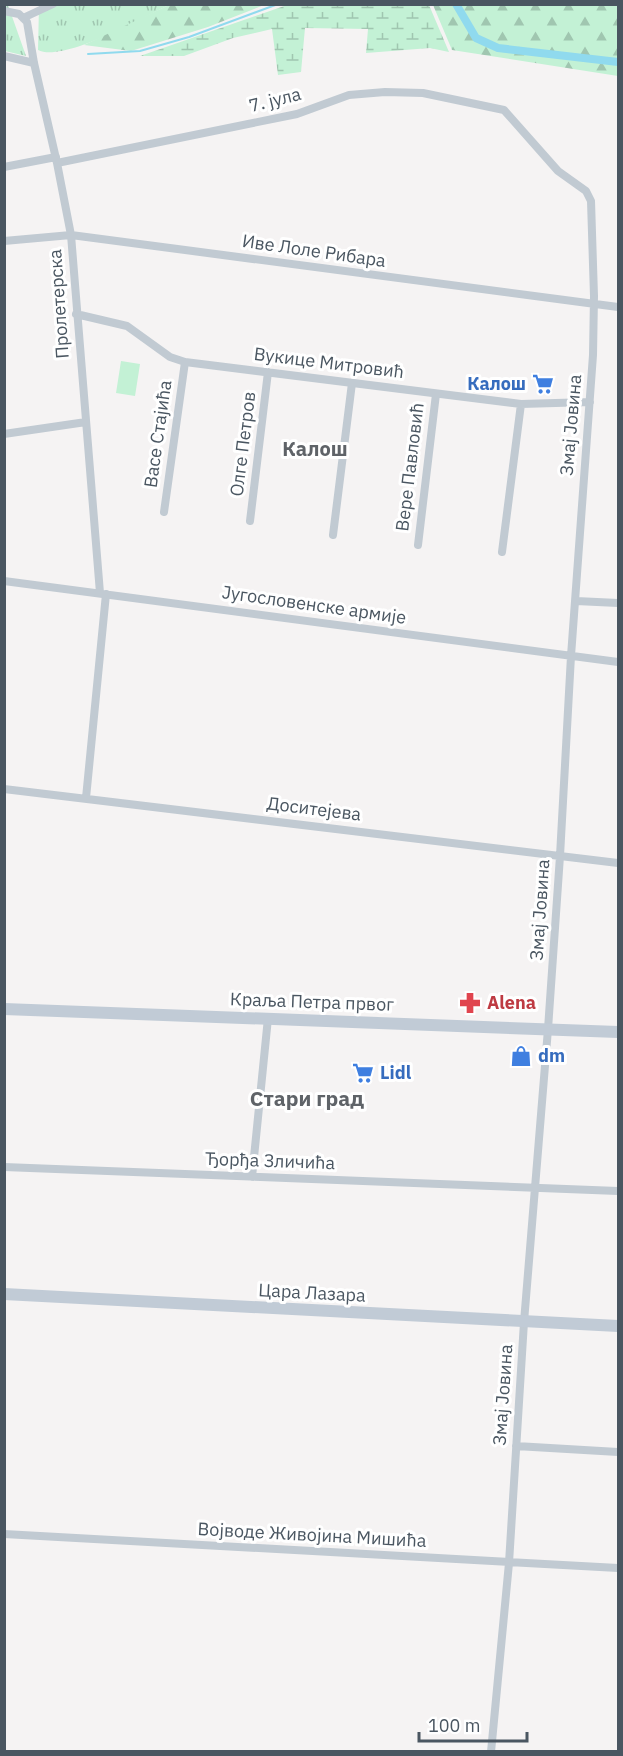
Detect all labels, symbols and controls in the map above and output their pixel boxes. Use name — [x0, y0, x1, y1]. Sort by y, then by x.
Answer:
street label: 7. јула — [246, 82, 304, 117]
street label: Иве Лоле Рибара — [241, 229, 388, 272]
street label: Пролетерска — [43, 248, 74, 360]
street label: Вукице Митровић — [253, 342, 405, 383]
place label: Калош — [467, 372, 526, 395]
supermarket icon: Калош — [531, 372, 555, 396]
street label: Змај Јовина — [555, 373, 586, 477]
street label: Васе Стајића — [139, 378, 176, 489]
street label: Олге Петров — [225, 390, 260, 498]
street label: Вере Павловић — [390, 401, 429, 533]
district label: Калош — [282, 435, 348, 462]
street label: Југословенске армије — [220, 580, 408, 629]
street label: Доситејева — [266, 791, 363, 826]
street label: Змај Јовина — [524, 858, 555, 961]
street label: Краља Петра првог — [230, 987, 395, 1016]
pharmacy icon: Alena — [458, 991, 482, 1015]
place label: Alena — [487, 991, 536, 1014]
shop icon: dm — [509, 1044, 533, 1068]
place label: dm — [538, 1044, 565, 1067]
supermarket icon: Lidl — [351, 1061, 375, 1085]
place label: Lidl — [380, 1061, 412, 1084]
district label: Стари град — [250, 1084, 364, 1112]
street label: Ђорђа Зличића — [205, 1147, 336, 1174]
street label: Цара Лазара — [258, 1278, 367, 1307]
street label: Змај Јовина — [487, 1343, 518, 1446]
street label: Војводе Живојина Мишића — [197, 1517, 427, 1552]
scale bar — [419, 1705, 527, 1743]
text: 100 m — [428, 1714, 480, 1737]

